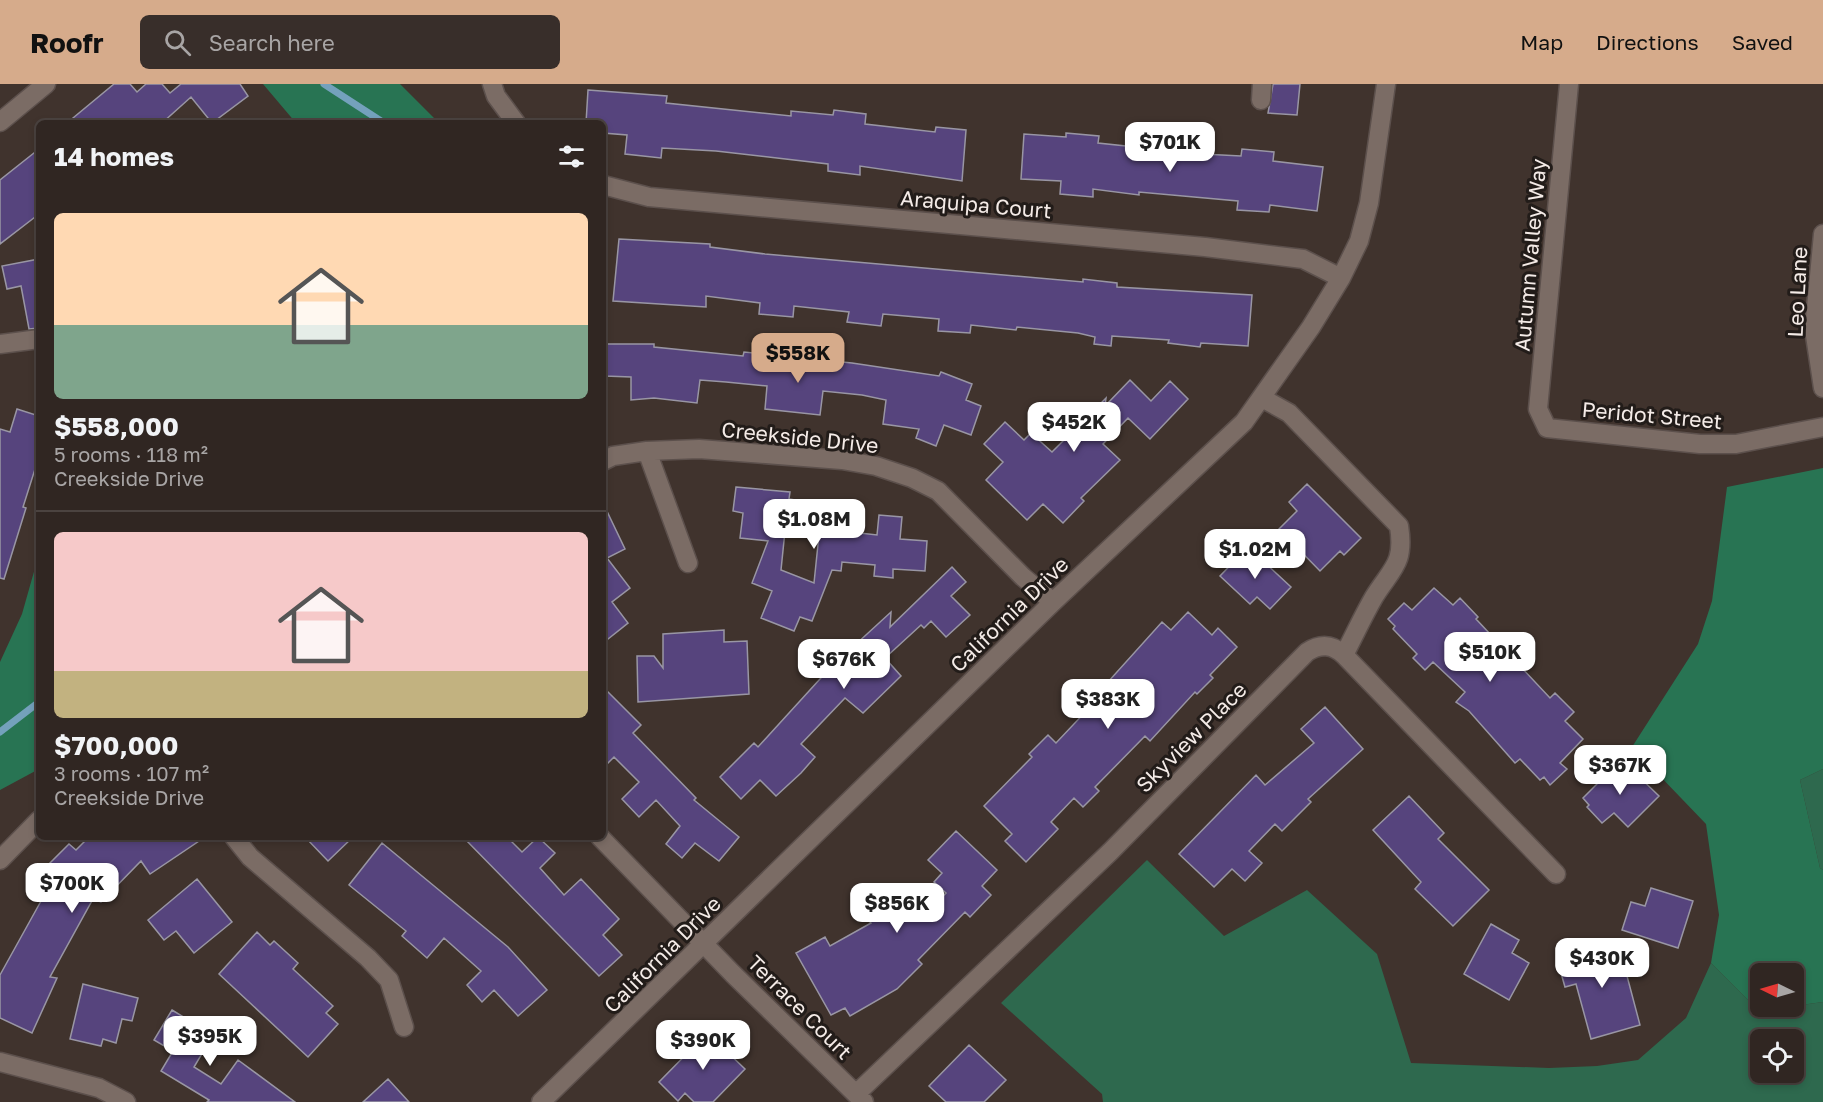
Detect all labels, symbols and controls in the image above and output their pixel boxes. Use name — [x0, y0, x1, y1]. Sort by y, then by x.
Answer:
search box — [140, 15, 560, 69]
text: Roofr — [30, 26, 104, 59]
icon: search — [161, 26, 194, 59]
text: Search here — [209, 29, 335, 56]
text: Map — [1520, 29, 1563, 55]
text: Directions — [1596, 29, 1699, 55]
text: Saved — [1732, 29, 1793, 55]
pin: $701K — [1128, 122, 1212, 173]
text: $701K — [1139, 129, 1201, 153]
icon: filters — [555, 140, 588, 173]
text: 14 homes — [54, 141, 174, 172]
street label: Autumn Valley Way — [1509, 157, 1551, 352]
street label: Araquipa Court — [899, 184, 1053, 224]
street label: Leo Lane — [1782, 246, 1812, 338]
icon: home — [267, 252, 375, 360]
pin: $558K — [756, 333, 840, 384]
text: $558K — [765, 340, 831, 364]
street label: Peridot Street — [1581, 396, 1723, 434]
pin: $452K — [1032, 402, 1116, 453]
text: $452K — [1042, 409, 1106, 433]
text: $558,000 — [54, 411, 179, 442]
street label: Creekside Drive — [720, 416, 880, 458]
text: 5 rooms · 118 m² — [54, 442, 208, 466]
text: Creekside Drive — [54, 466, 204, 490]
pin: $1.08M — [765, 499, 863, 550]
text: $1.08M — [777, 506, 851, 530]
pin: $1.02M — [1206, 529, 1304, 580]
text: $1.02M — [1218, 536, 1292, 560]
street label: California Drive — [944, 551, 1074, 677]
icon: home — [267, 571, 375, 679]
pin: $510K — [1448, 632, 1532, 683]
pin: $676K — [802, 639, 886, 690]
text: $510K — [1458, 639, 1522, 663]
text: $676K — [812, 646, 876, 670]
street label: Skyview Place — [1130, 676, 1252, 798]
pin: $383K — [1066, 679, 1150, 730]
text: $383K — [1075, 686, 1141, 710]
text: $700,000 — [54, 730, 178, 761]
pin: $367K — [1578, 745, 1662, 796]
text: $367K — [1588, 752, 1652, 776]
text: 3 rooms · 107 m² — [54, 761, 209, 785]
text: Creekside Drive — [54, 785, 204, 809]
pin: $700K — [30, 863, 114, 914]
text: $700K — [40, 870, 104, 894]
pin: $856K — [855, 883, 939, 934]
street label: California Drive — [598, 890, 726, 1018]
text: $856K — [864, 890, 930, 914]
pin: $430K — [1560, 938, 1644, 989]
text: $430K — [1569, 945, 1635, 969]
street label: Terrace Court — [742, 949, 858, 1065]
north arrow — [1750, 963, 1804, 1017]
map controls — [1750, 963, 1804, 1083]
pin: $395K — [168, 1016, 252, 1067]
pin: $390K — [661, 1020, 745, 1071]
text: $395K — [178, 1023, 243, 1047]
text: $390K — [670, 1027, 736, 1051]
button: locate — [1750, 1029, 1804, 1083]

